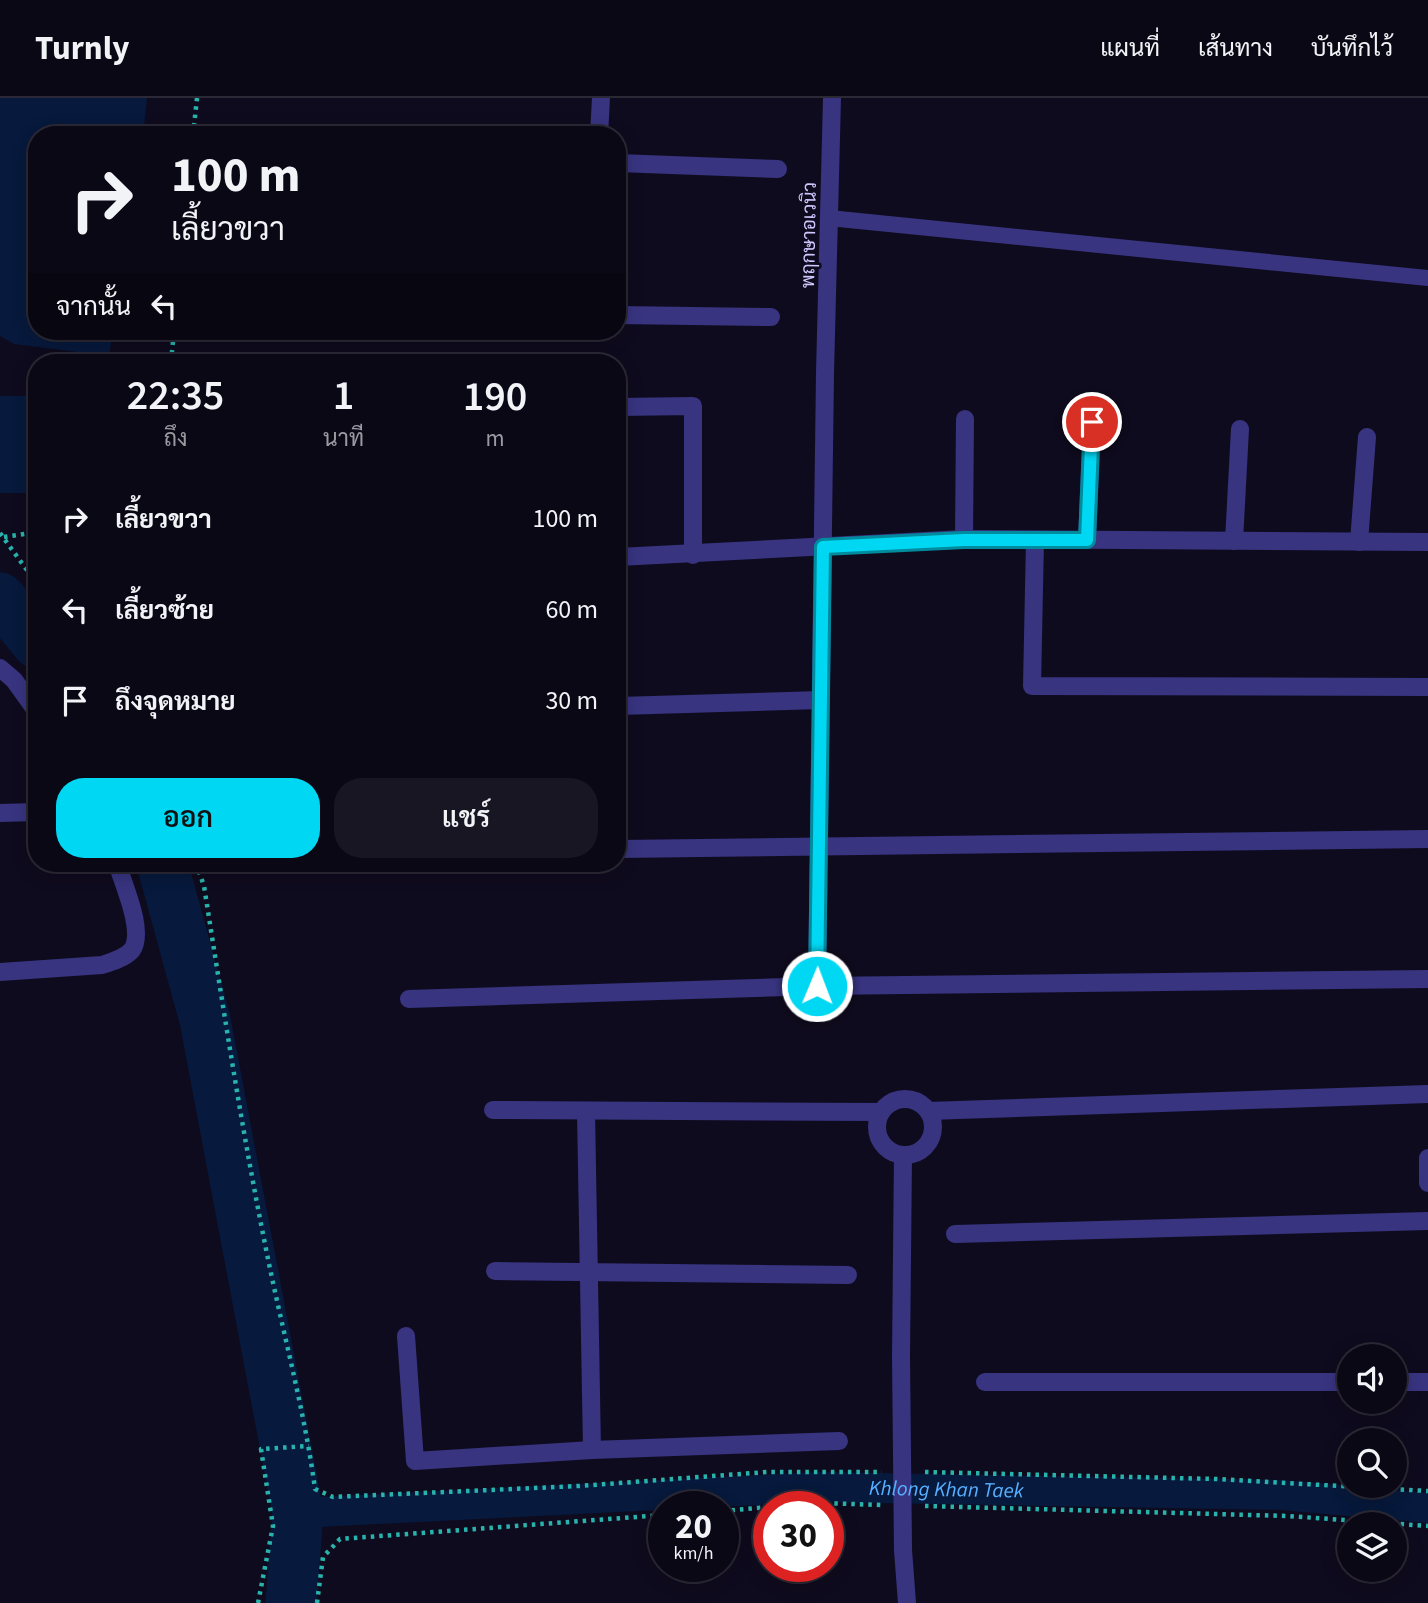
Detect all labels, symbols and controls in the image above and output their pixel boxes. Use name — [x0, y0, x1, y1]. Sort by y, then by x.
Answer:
text: Turnly — [35, 25, 129, 72]
text: แผนที่ — [1100, 31, 1160, 66]
text: เส้นทาง — [1198, 31, 1273, 66]
text: บันทึกไว้ — [1311, 31, 1393, 66]
text: 100 m — [171, 141, 300, 211]
icon: right — [56, 154, 147, 245]
street label: พฤกษาอเวนิว — [795, 182, 824, 288]
text: เลี้ยวขวา — [171, 207, 285, 253]
icon: left — [145, 287, 183, 325]
text: จากนั้น — [56, 288, 131, 325]
text: 22:35 — [127, 366, 224, 426]
text: 1 — [333, 366, 354, 426]
text: 190 — [463, 367, 527, 427]
pin — [1062, 392, 1122, 452]
icon: arrive — [1073, 403, 1111, 441]
text: ถึง — [164, 422, 187, 455]
text: นาที — [323, 422, 364, 455]
text: m — [485, 422, 505, 455]
icon: right — [56, 500, 94, 538]
text: 100 m — [532, 500, 598, 537]
text: เลี้ยวขวา — [115, 501, 212, 538]
icon: left — [56, 591, 94, 629]
text: 60 m — [545, 591, 598, 628]
text: เลี้ยวซ้าย — [115, 592, 214, 629]
icon: arrive — [56, 682, 94, 720]
text: 30 m — [545, 682, 598, 719]
text: ถึงจุดหมาย — [115, 683, 236, 720]
button: ออก — [56, 778, 320, 858]
button: แชร์ — [334, 778, 598, 858]
position arrow — [780, 949, 854, 1023]
map controls — [1337, 1344, 1407, 1582]
button: sound — [1337, 1344, 1407, 1414]
button: search — [1337, 1428, 1407, 1498]
water label: Khlong Khan Taek — [869, 1473, 1025, 1506]
speed limit sign: 30 — [753, 1491, 844, 1582]
text: 20 — [675, 1502, 712, 1552]
button: layers — [1337, 1512, 1407, 1582]
text: km/h — [674, 1541, 713, 1566]

